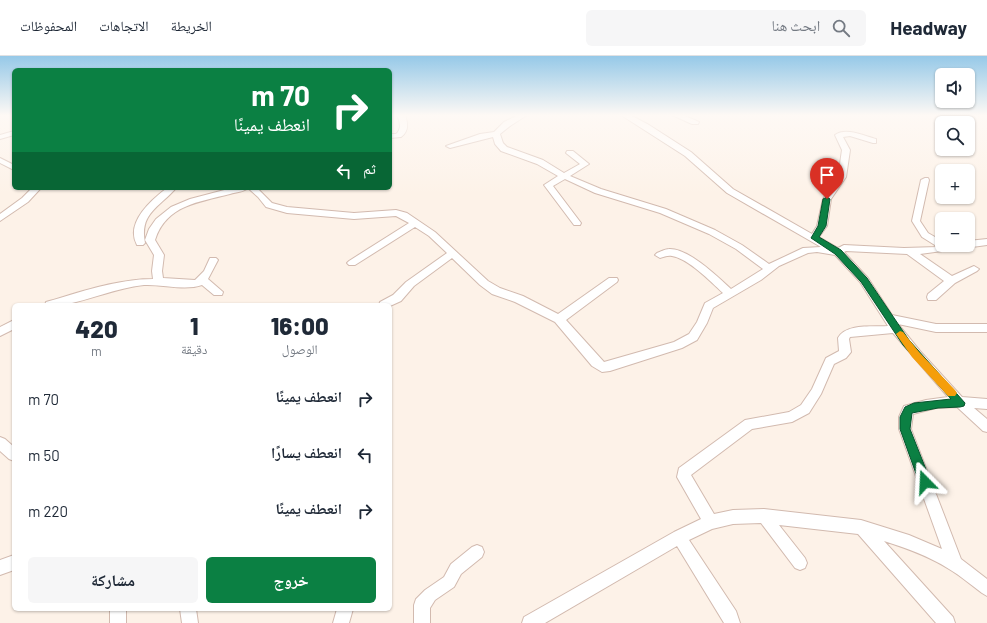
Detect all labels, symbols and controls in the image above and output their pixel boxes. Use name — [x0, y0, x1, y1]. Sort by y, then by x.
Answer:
search box — [586, 10, 866, 46]
text: ابحث هنا — [772, 16, 820, 34]
text: Headway — [890, 16, 967, 39]
text: المحفوظات — [20, 17, 77, 34]
text: الاتجاهات — [99, 17, 149, 34]
text: الخريطة — [171, 17, 212, 34]
icon: search — [830, 17, 852, 39]
map controls — [935, 68, 975, 252]
button: sound — [935, 68, 975, 108]
text: 70 m — [251, 78, 310, 112]
icon: right — [324, 84, 376, 136]
text: انعطف يمينًا — [234, 113, 310, 135]
button: search — [935, 116, 975, 156]
pin — [810, 158, 844, 199]
text: ثم — [363, 159, 376, 177]
icon: left — [333, 160, 355, 182]
icon: arrive — [816, 164, 838, 186]
button: + — [935, 164, 975, 204]
button: − — [935, 212, 975, 252]
text: 1 — [190, 311, 198, 340]
text: 16:00 — [271, 311, 329, 340]
text: 420 — [75, 314, 118, 343]
text: دقيقة — [181, 341, 207, 357]
text: الوصول — [282, 341, 318, 357]
text: m — [91, 343, 102, 359]
text: انعطف يمينًا — [275, 387, 342, 405]
icon: right — [354, 388, 376, 410]
text: 70 m — [28, 390, 59, 408]
text: انعطف يسارًا — [271, 443, 342, 461]
icon: left — [354, 444, 376, 466]
text: 50 m — [28, 446, 60, 464]
position arrow — [904, 461, 946, 503]
text: انعطف يمينًا — [275, 499, 342, 517]
icon: right — [354, 500, 376, 522]
text: 220 m — [28, 502, 68, 520]
button: مشاركة — [28, 557, 198, 603]
button: خروج — [206, 557, 376, 603]

